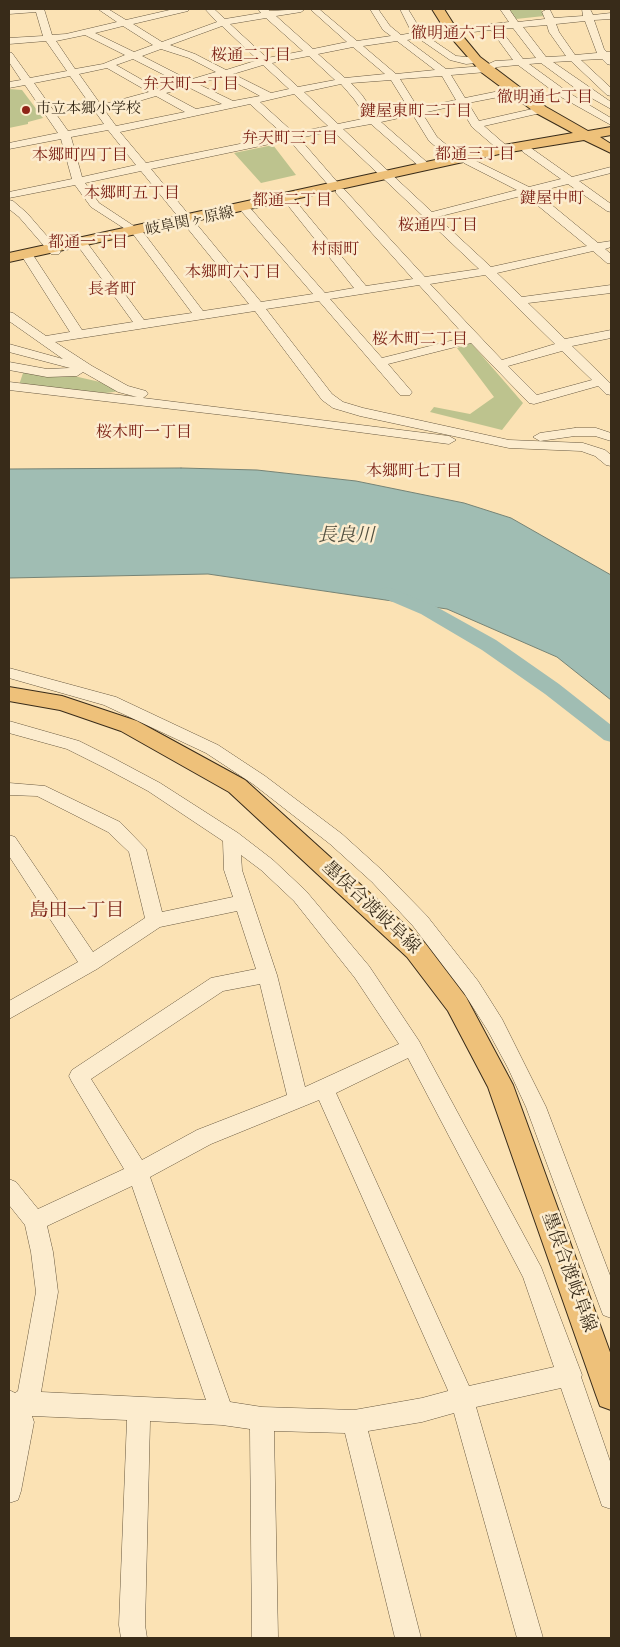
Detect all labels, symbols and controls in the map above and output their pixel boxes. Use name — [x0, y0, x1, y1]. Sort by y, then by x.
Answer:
district label: 徹明通六丁目 — [411, 25, 507, 45]
district label: 桜通二丁目 — [211, 47, 291, 67]
district label: 弁天町一丁目 — [143, 76, 239, 96]
district label: 徹明通七丁目 — [497, 89, 593, 109]
place label: 市立本郷小学校 — [36, 101, 141, 119]
district label: 鍵屋東町二丁目 — [360, 103, 472, 123]
marker: 市立本郷小学校 — [20, 104, 32, 116]
district label: 弁天町三丁目 — [242, 130, 338, 150]
district label: 都通三丁目 — [435, 146, 515, 166]
district label: 本郷町四丁目 — [32, 147, 128, 167]
district label: 本郷町五丁目 — [84, 185, 180, 205]
district label: 鍵屋中町 — [520, 190, 584, 210]
district label: 都通二丁目 — [252, 192, 332, 212]
street label: 岐阜関ヶ原線 — [144, 205, 236, 241]
district label: 桜通四丁目 — [398, 217, 478, 237]
district label: 都通一丁目 — [48, 234, 128, 254]
district label: 村雨町 — [311, 241, 359, 261]
district label: 本郷町六丁目 — [185, 264, 281, 284]
district label: 長者町 — [88, 281, 136, 301]
district label: 桜木町二丁目 — [372, 331, 468, 351]
district label: 桜木町一丁目 — [96, 424, 192, 444]
district label: 本郷町七丁目 — [366, 463, 462, 483]
water label: 長良川 — [318, 527, 374, 549]
street label: 墨俣合渡岐阜線 — [317, 858, 423, 960]
district label: 島田一丁目 — [30, 902, 124, 924]
street label: 墨俣合渡岐阜線 — [535, 1210, 599, 1336]

